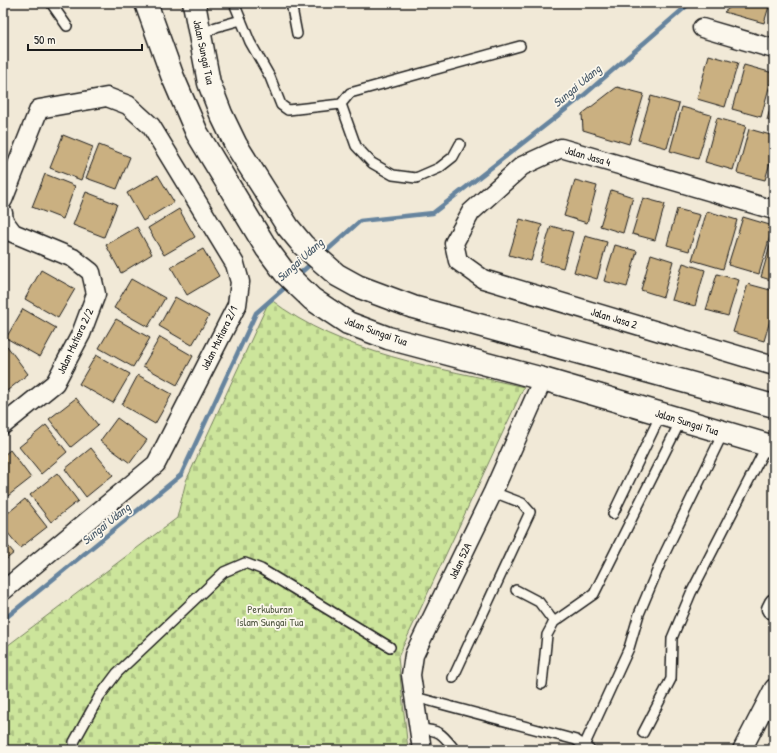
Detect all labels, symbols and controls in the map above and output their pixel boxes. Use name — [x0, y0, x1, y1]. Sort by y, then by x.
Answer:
street label: Jalan Sungai Tua — [190, 18, 218, 86]
scale bar — [28, 26, 142, 52]
text: 50 m — [34, 31, 55, 48]
water label: Sungai Udang — [549, 60, 605, 111]
street label: Jalan Jasa 4 — [564, 143, 612, 169]
water label: Sungai Udang — [272, 233, 327, 285]
street label: Jalan Mutiara 2/1 — [197, 304, 241, 372]
street label: Jalan Jasa 2 — [589, 304, 639, 332]
street label: Jalan Mutiara 2/2 — [54, 306, 96, 376]
street label: Jalan Sungai Tua — [343, 313, 410, 349]
street label: Jalan Sungai Tua — [654, 406, 721, 438]
water label: Sungai Udang — [78, 498, 134, 548]
street label: Jalan 52A — [446, 540, 475, 581]
park label: Perkuburan Islam Sungai Tua — [237, 602, 304, 629]

